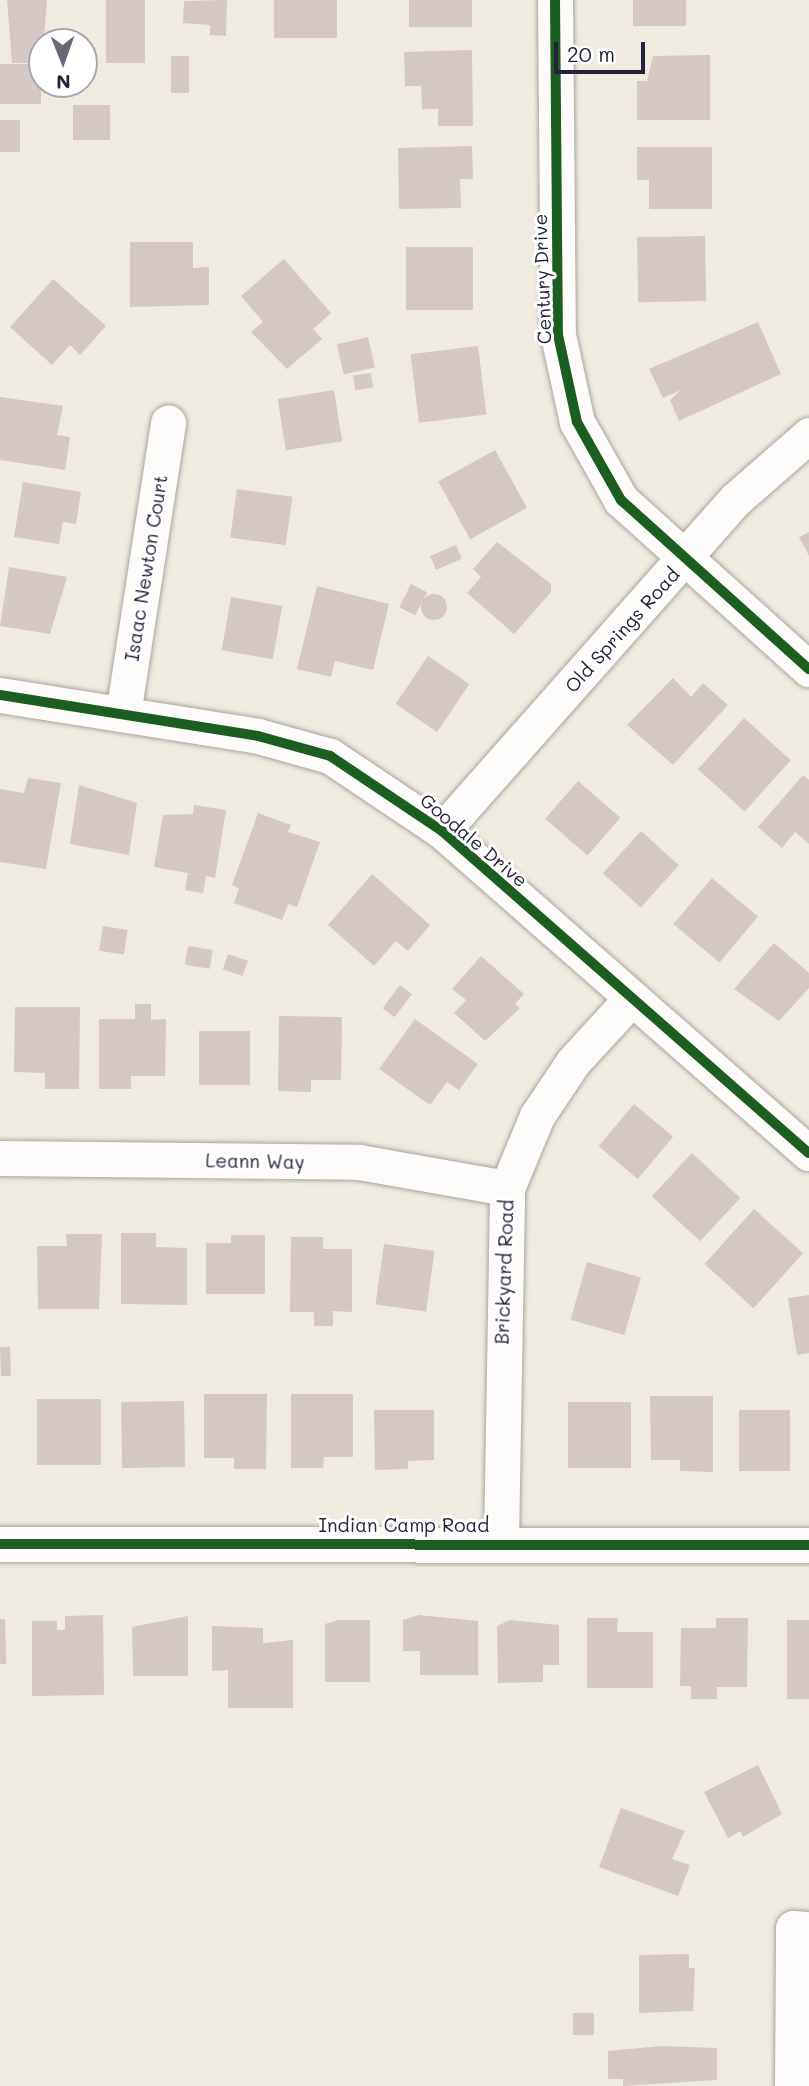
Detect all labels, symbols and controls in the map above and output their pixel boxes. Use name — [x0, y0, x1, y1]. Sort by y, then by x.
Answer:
north arrow — [28, 28, 98, 98]
scale bar — [557, 28, 648, 72]
text: 20 m — [567, 40, 615, 67]
text: N — [56, 70, 71, 95]
street label: Century Drive — [528, 213, 556, 345]
street label: Isaac Newton Court — [120, 473, 172, 663]
street label: Old Springs Road — [560, 563, 684, 697]
street label: Goodale Drive — [416, 788, 532, 892]
street label: Leann Way — [205, 1149, 305, 1173]
street label: Brickyard Road — [490, 1199, 518, 1345]
street label: Indian Camp Road — [319, 1514, 489, 1536]

